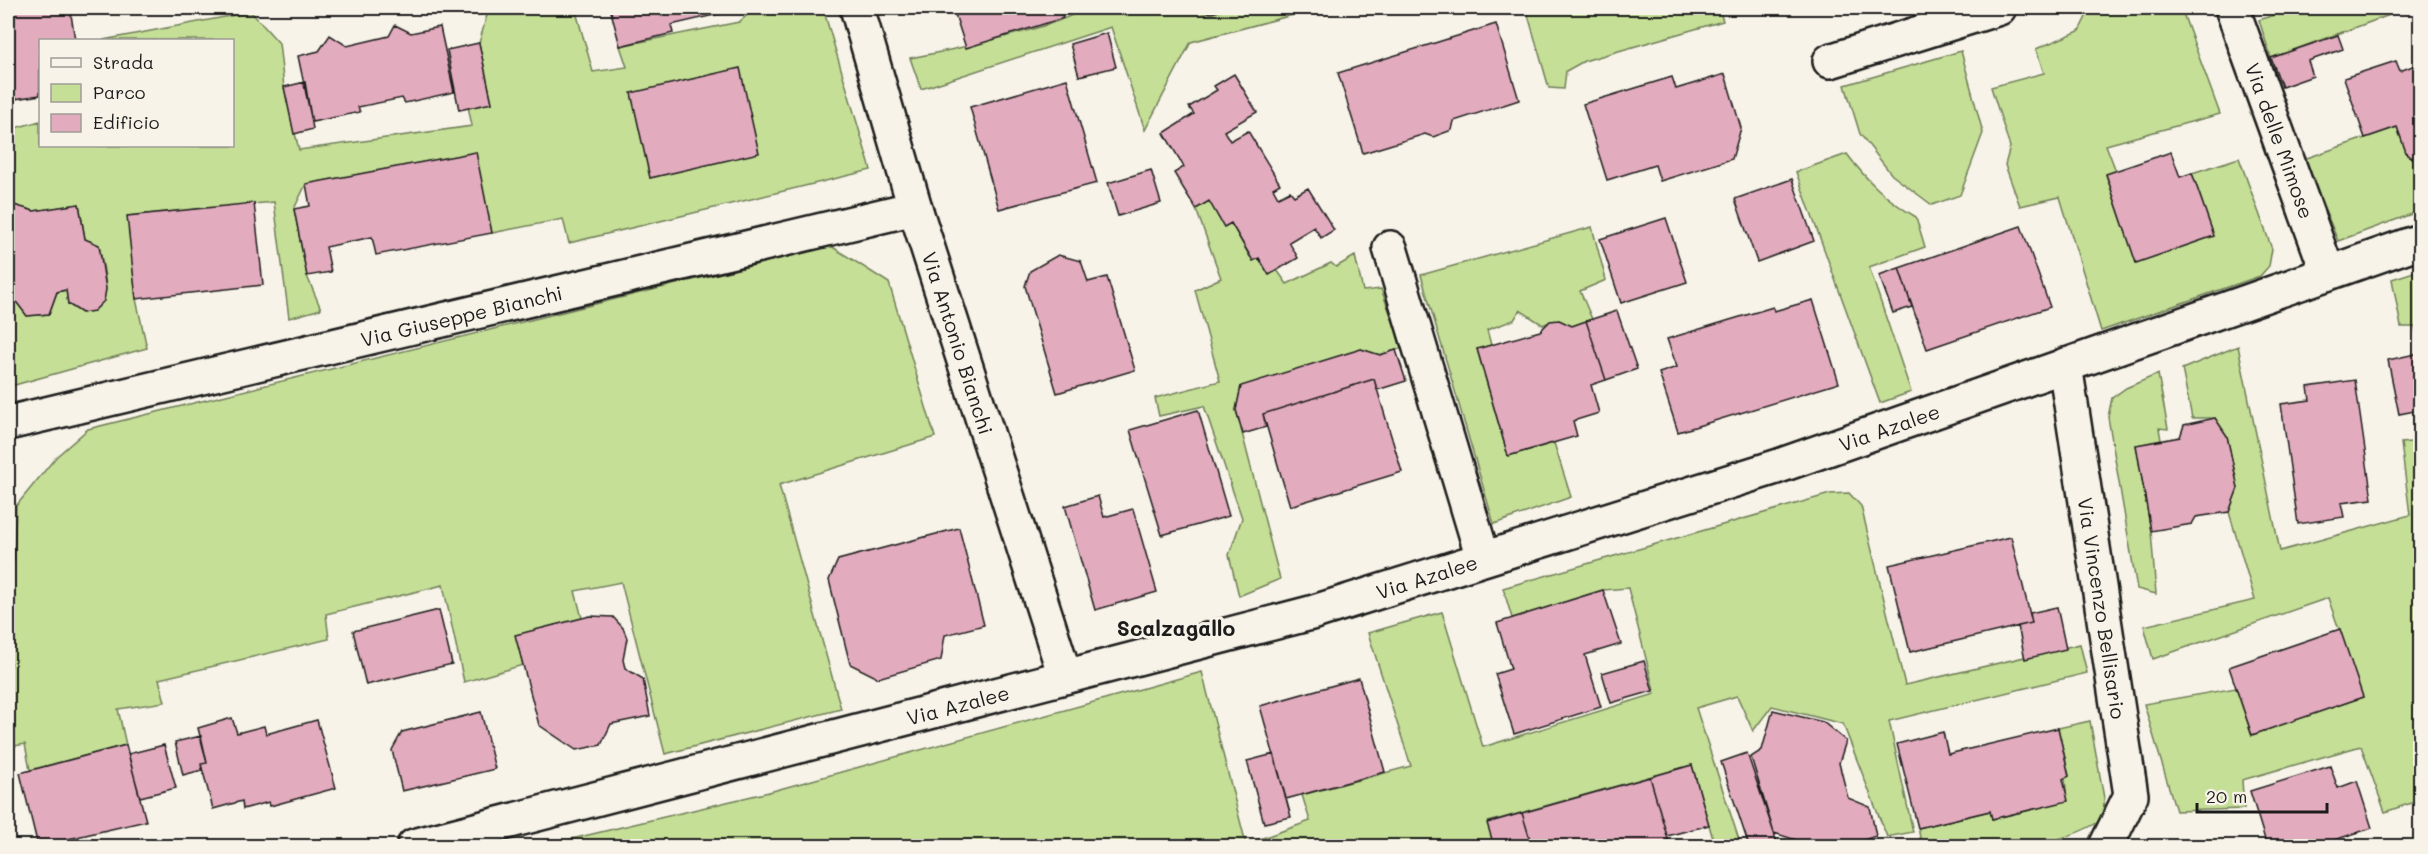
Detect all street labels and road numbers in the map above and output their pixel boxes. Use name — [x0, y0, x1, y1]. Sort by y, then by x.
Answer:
street label: Via delle Mimose — [2240, 59, 2320, 222]
street label: Via Antonio Bianchi — [917, 248, 1000, 438]
street label: Via Giuseppe Bianchi — [358, 279, 565, 352]
street label: Via Azalee — [1835, 398, 1943, 457]
street label: Via Vincenzo Bellisario — [2072, 496, 2132, 721]
street label: Via Azalee — [1373, 549, 1481, 605]
street label: Via Azalee — [904, 679, 1012, 731]

